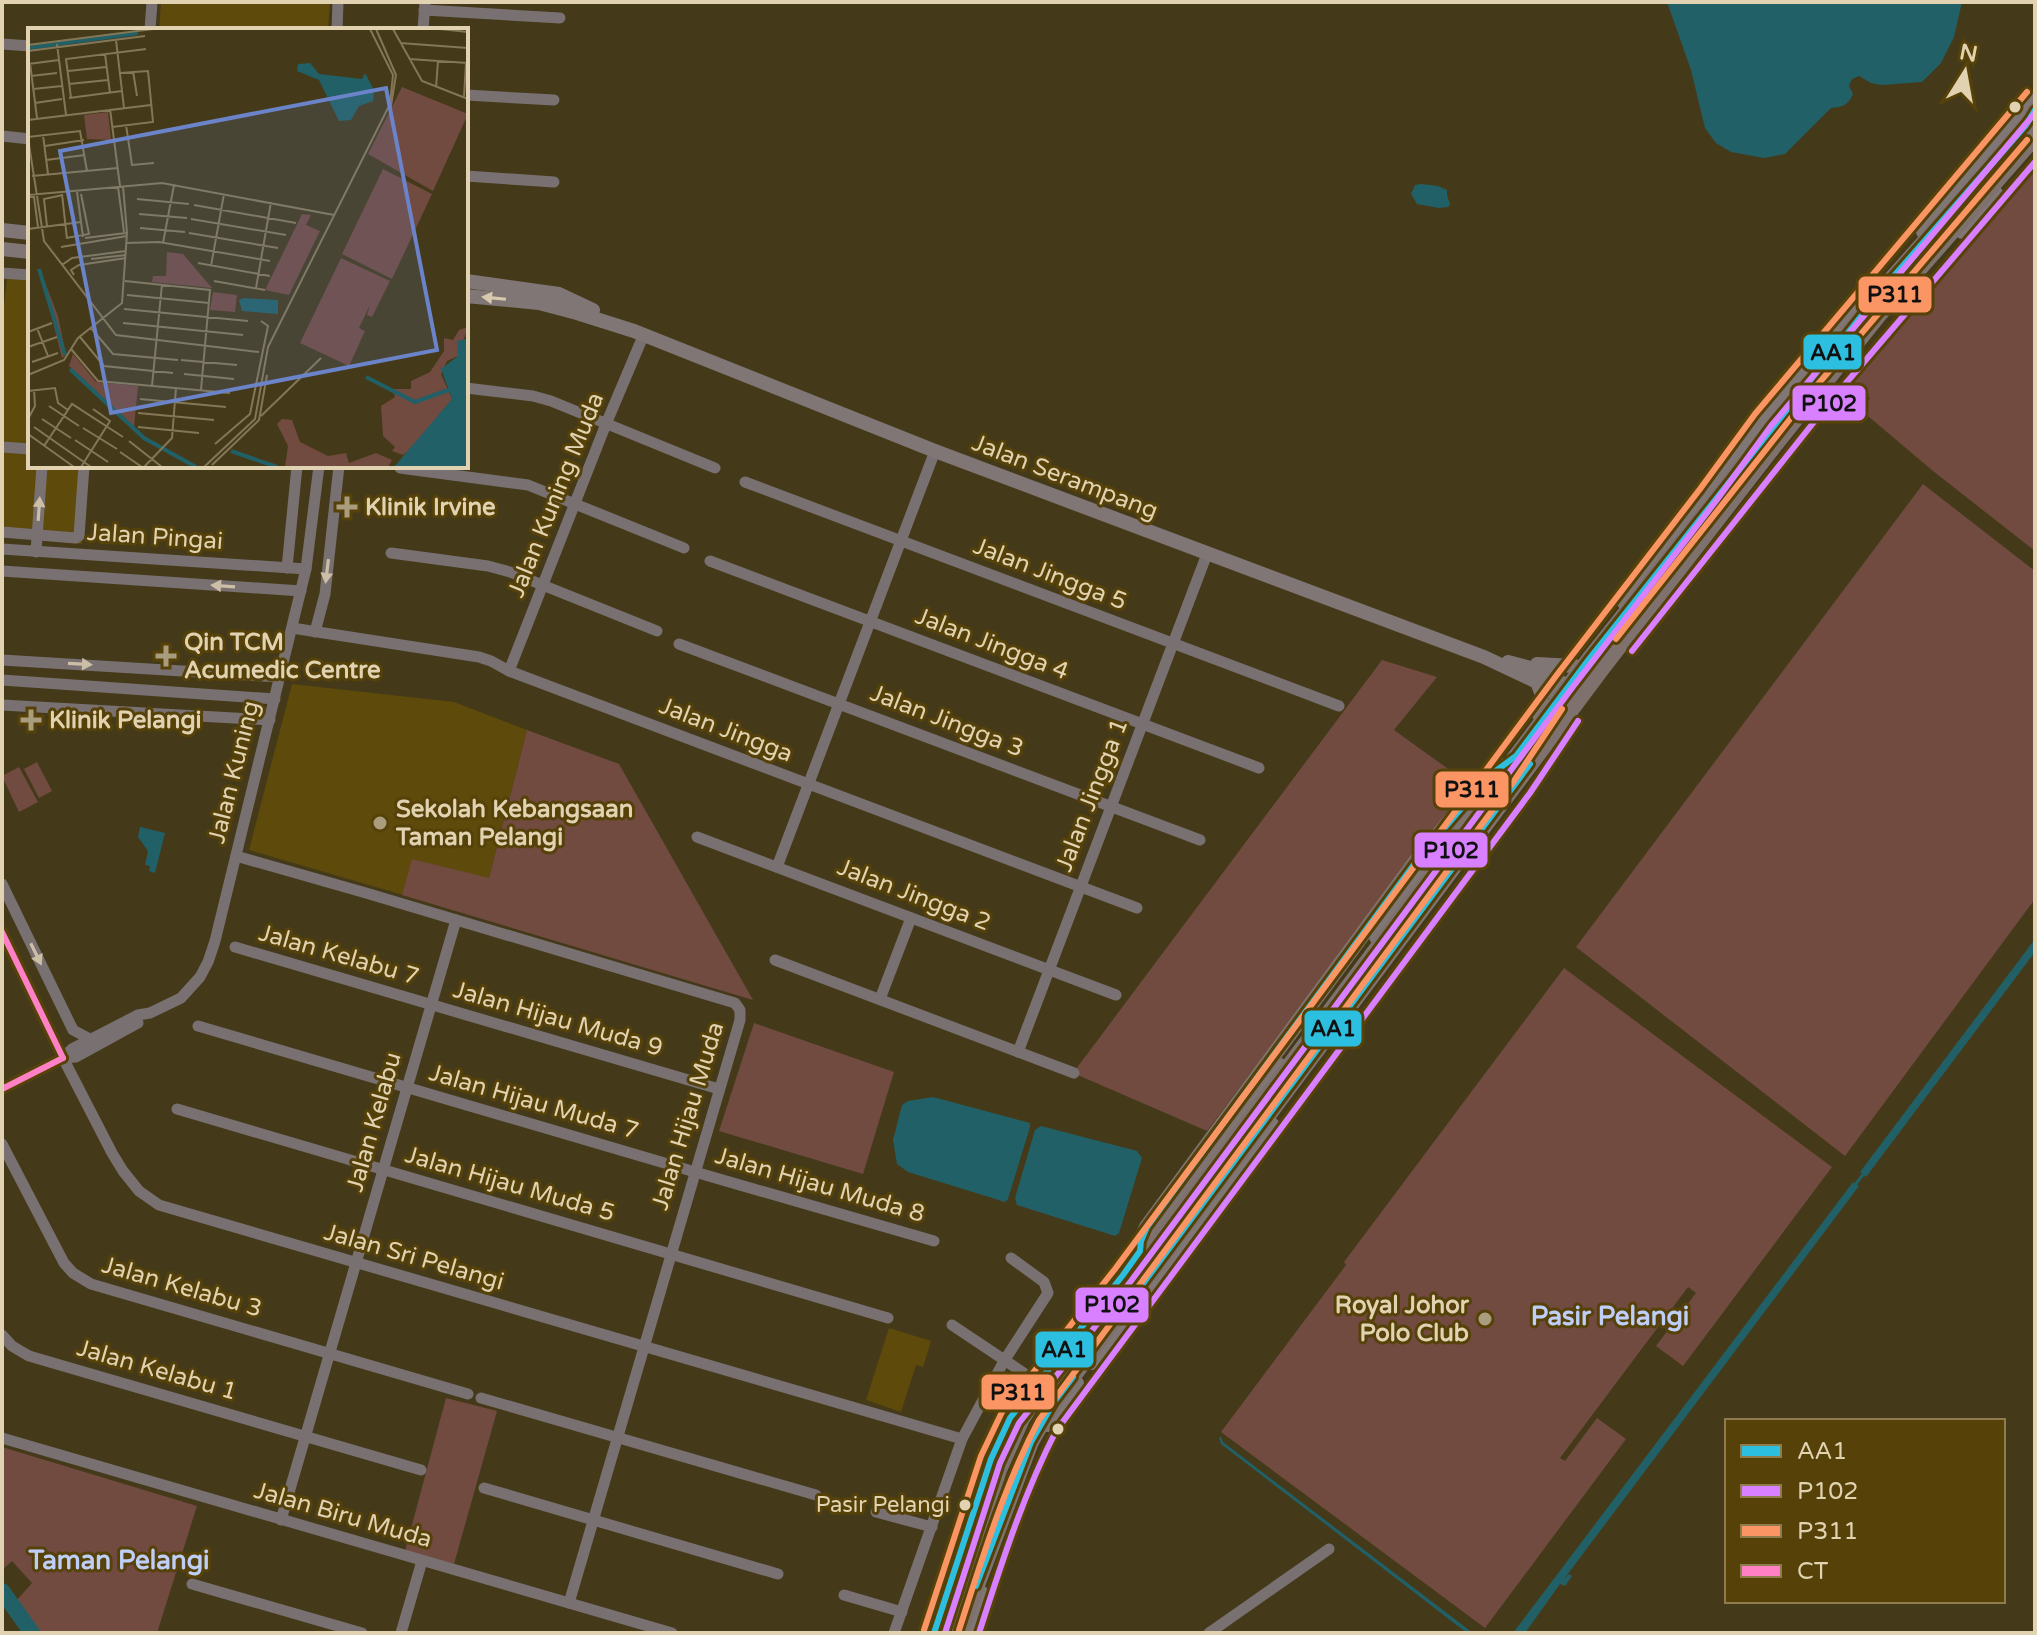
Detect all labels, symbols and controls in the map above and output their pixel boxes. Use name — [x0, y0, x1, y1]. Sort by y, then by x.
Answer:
inset map — [28, 28, 468, 468]
north arrow — [1925, 32, 2005, 112]
text: N — [1957, 39, 1980, 68]
unlabelled marker — [2007, 99, 2023, 115]
line badge: P311 — [1857, 275, 1933, 314]
text: P311 — [1867, 282, 1923, 308]
one-way arrow — [481, 292, 506, 305]
line badge: AA1 — [1802, 333, 1863, 371]
text: AA1 — [1810, 340, 1856, 366]
line badge: P102 — [1791, 384, 1867, 422]
street label: Jalan Kuning Muda — [502, 388, 610, 602]
text: P102 — [1801, 391, 1857, 417]
street label: Jalan Serampang — [968, 428, 1162, 526]
place label: Klinik Irvine — [365, 493, 496, 522]
one-way arrow — [33, 496, 46, 521]
marker: Klinik Irvine — [336, 496, 358, 518]
street label: Jalan Pingai — [86, 518, 224, 556]
street label: Jalan Jingga 5 — [969, 531, 1131, 617]
one-way arrow — [321, 559, 334, 584]
one-way arrow — [210, 579, 235, 592]
street label: Jalan Jingga 4 — [911, 601, 1073, 687]
place label: Qin TCM Acumedic Centre — [184, 628, 381, 685]
marker: Qin TCM Acumedic Centre — [155, 645, 177, 667]
one-way arrow — [68, 658, 93, 671]
street label: Jalan Jingga 3 — [866, 678, 1028, 764]
street label: Jalan Jingga — [655, 691, 797, 769]
street label: Jalan Kuning — [202, 698, 266, 846]
place label: Klinik Pelangi — [49, 706, 202, 735]
marker: Klinik Pelangi — [20, 709, 42, 731]
street label: Jalan Jingga 1 — [1049, 714, 1135, 876]
line badge: P311 — [1434, 770, 1510, 809]
text: P311 — [1444, 777, 1500, 803]
place label: Sekolah Kebangsaan Taman Pelangi — [395, 795, 633, 852]
marker: Sekolah Kebangsaan Taman Pelangi — [371, 814, 389, 832]
line badge: P102 — [1413, 831, 1489, 869]
text: P102 — [1423, 838, 1479, 864]
street label: Jalan Jingga 2 — [833, 852, 995, 938]
street label: Jalan Kelabu 7 — [256, 918, 422, 992]
one-way arrow — [29, 943, 43, 966]
street label: Jalan Hijau Muda 9 — [450, 975, 666, 1063]
line badge: AA1 — [1303, 1009, 1363, 1048]
text: AA1 — [1310, 1016, 1356, 1042]
street label: Jalan Hijau Muda — [646, 1018, 730, 1214]
street label: Jalan Kelabu — [340, 1049, 408, 1195]
street label: Jalan Hijau Muda 7 — [426, 1058, 642, 1146]
street label: Jalan Hijau Muda 5 — [402, 1140, 618, 1228]
street label: Jalan Hijau Muda 8 — [712, 1141, 928, 1229]
street label: Jalan Sri Pelangi — [321, 1217, 507, 1297]
street label: Jalan Kelabu 3 — [99, 1250, 265, 1324]
line badge: P102 — [1074, 1286, 1150, 1324]
place label: Royal Johor Polo Club — [1335, 1291, 1470, 1348]
text: P102 — [1084, 1292, 1140, 1318]
district label: Pasir Pelangi — [1531, 1301, 1689, 1332]
marker: Royal Johor Polo Club — [1476, 1310, 1494, 1328]
line badge: AA1 — [1034, 1330, 1095, 1369]
street label: Jalan Kelabu 1 — [74, 1333, 240, 1407]
text: AA1 — [1041, 1337, 1087, 1363]
line badge: P311 — [980, 1373, 1056, 1411]
text: P311 — [990, 1380, 1046, 1406]
legend — [1725, 1419, 2005, 1603]
unlabelled marker — [1050, 1421, 1066, 1437]
text: AA1 — [1797, 1437, 1847, 1466]
street label: Jalan Biru Muda — [251, 1476, 435, 1554]
text: P102 — [1797, 1477, 1858, 1506]
place label: Pasir Pelangi — [816, 1492, 950, 1518]
marker: Pasir Pelangi — [957, 1497, 973, 1513]
text: P311 — [1797, 1517, 1858, 1546]
district label: Taman Pelangi — [27, 1545, 210, 1576]
text: CT — [1797, 1557, 1829, 1586]

